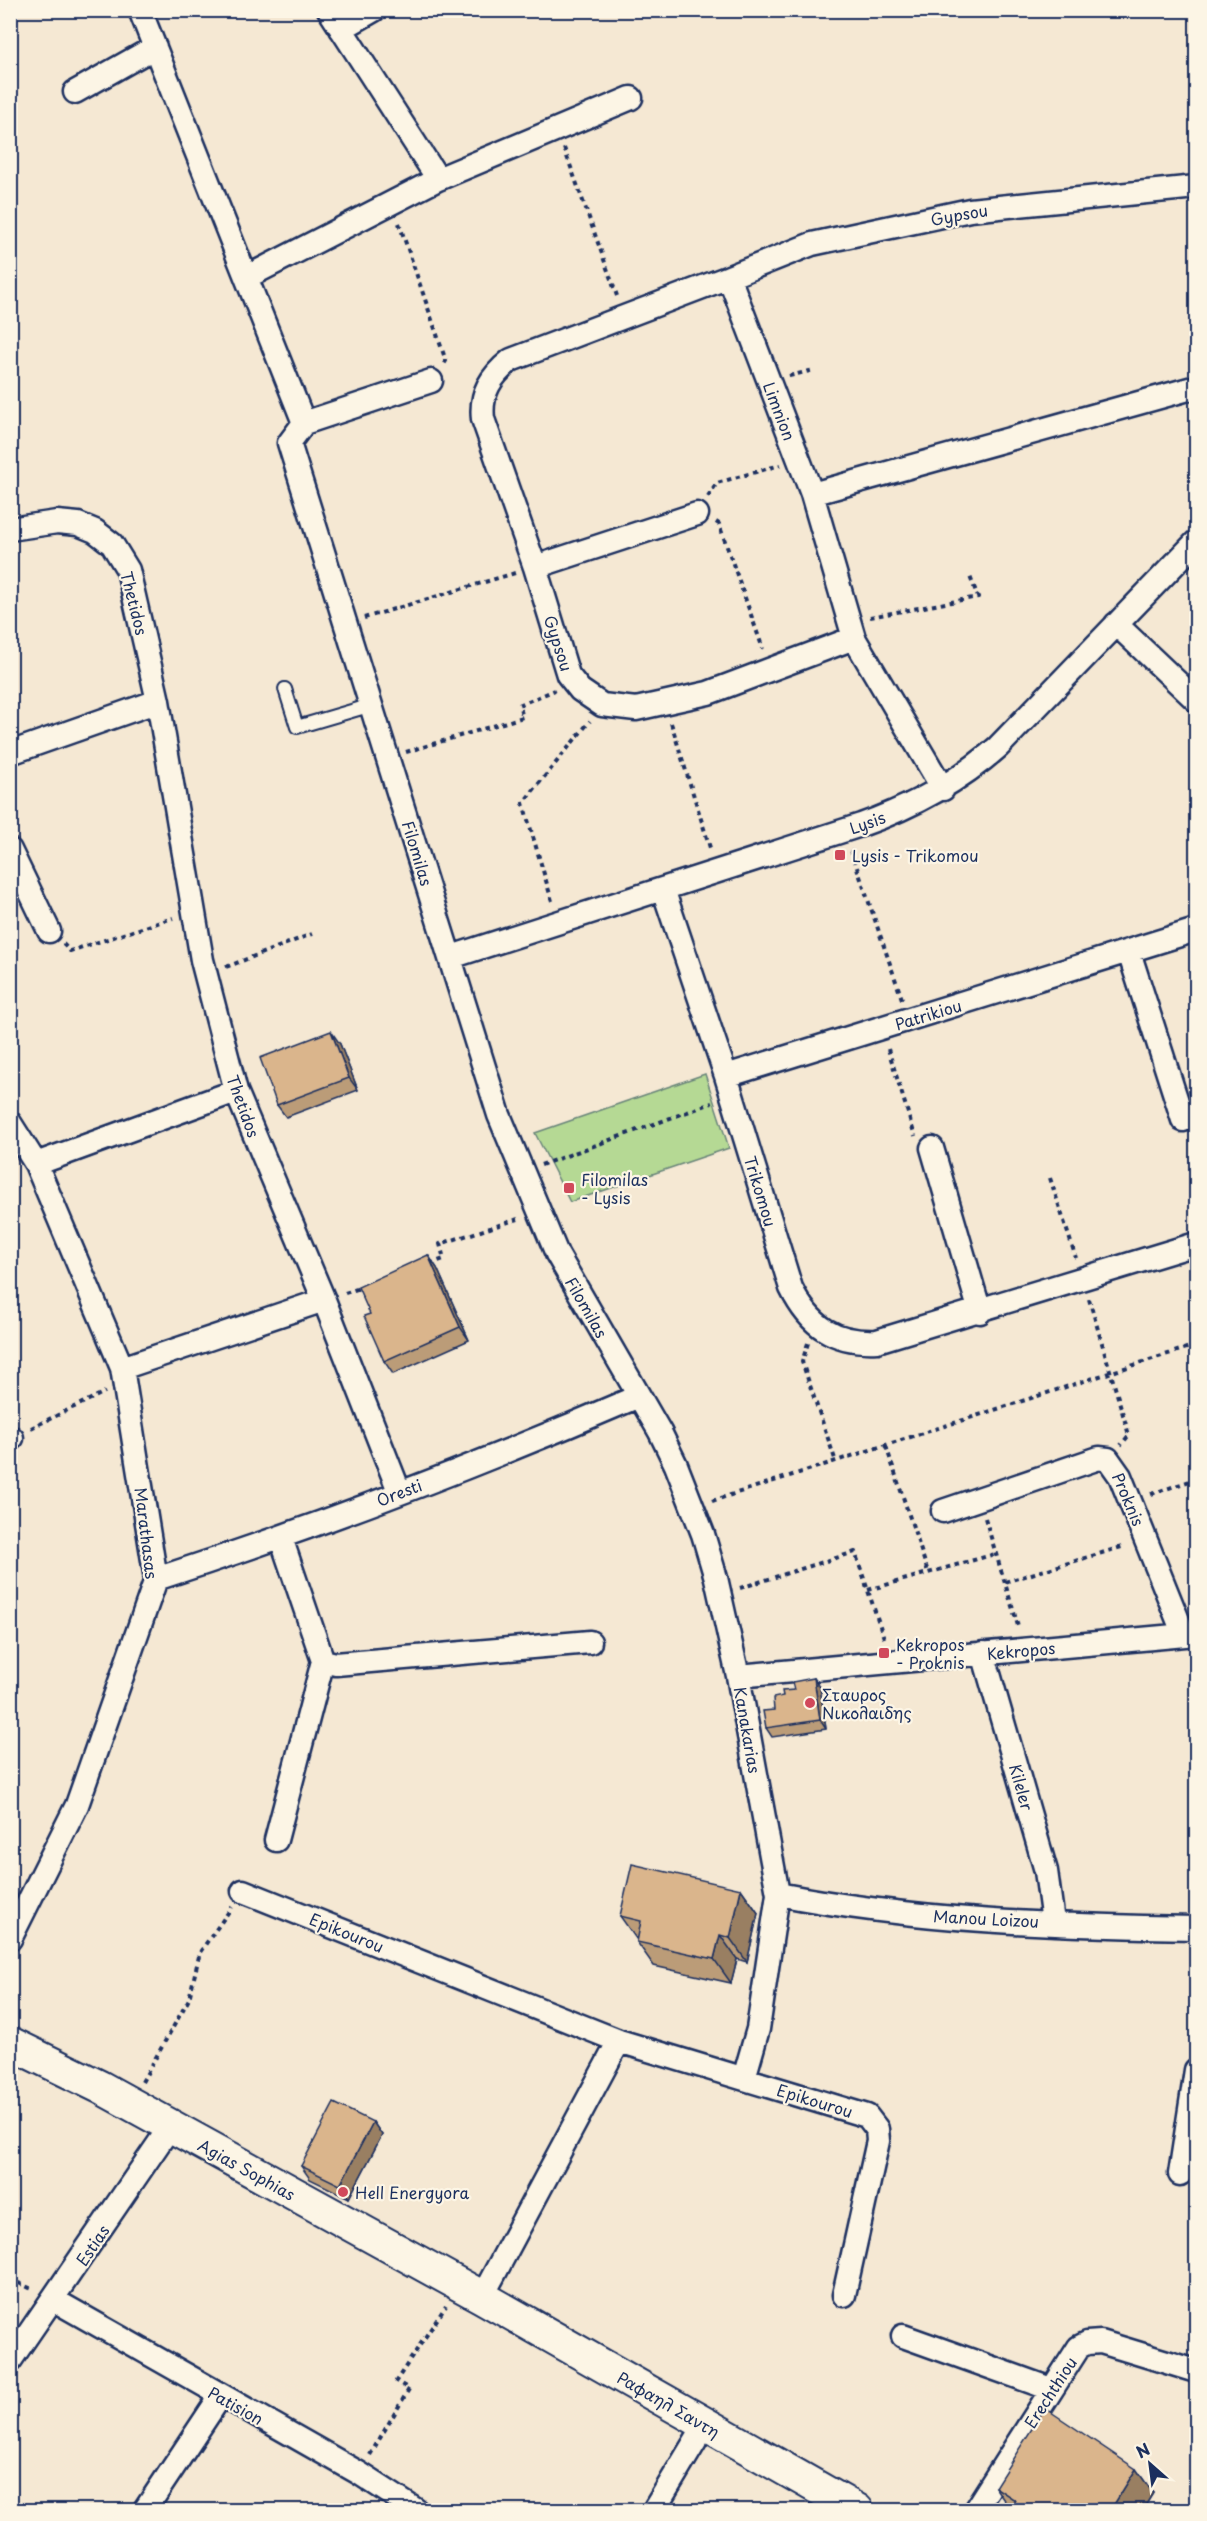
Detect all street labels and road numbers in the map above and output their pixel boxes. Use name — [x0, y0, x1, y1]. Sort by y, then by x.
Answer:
street label: Gypsou — [928, 197, 990, 231]
street label: Limnion — [758, 378, 802, 444]
street label: Thetidos — [115, 569, 155, 637]
street label: Gypsou — [539, 612, 579, 674]
street label: Lysis — [846, 804, 888, 840]
street label: Filomilas — [397, 817, 439, 889]
street label: Patrikiou — [892, 993, 964, 1035]
street label: Thetidos — [222, 1071, 266, 1141]
street label: Trikomou — [739, 1153, 783, 1229]
street label: Filomilas — [560, 1272, 614, 1342]
street label: Proknis — [1107, 1469, 1151, 1529]
street label: Oresti — [373, 1472, 425, 1512]
street label: Marathasas — [129, 1486, 165, 1580]
street label: Kekropos — [986, 1635, 1056, 1665]
street label: Kanakarias — [729, 1685, 767, 1775]
street label: Kileler — [1004, 1761, 1040, 1814]
street label: Manou Loizou — [932, 1903, 1040, 1933]
street label: Epikourou — [306, 1906, 388, 1958]
street label: Epikourou — [774, 2077, 856, 2123]
street label: Agias Sophias — [194, 2132, 300, 2206]
street label: Estias — [69, 2220, 115, 2270]
street label: Erechthiou — [1018, 2352, 1082, 2432]
street label: Ραφαηλ Σαντη — [613, 2365, 725, 2443]
street label: Patision — [204, 2380, 268, 2430]

